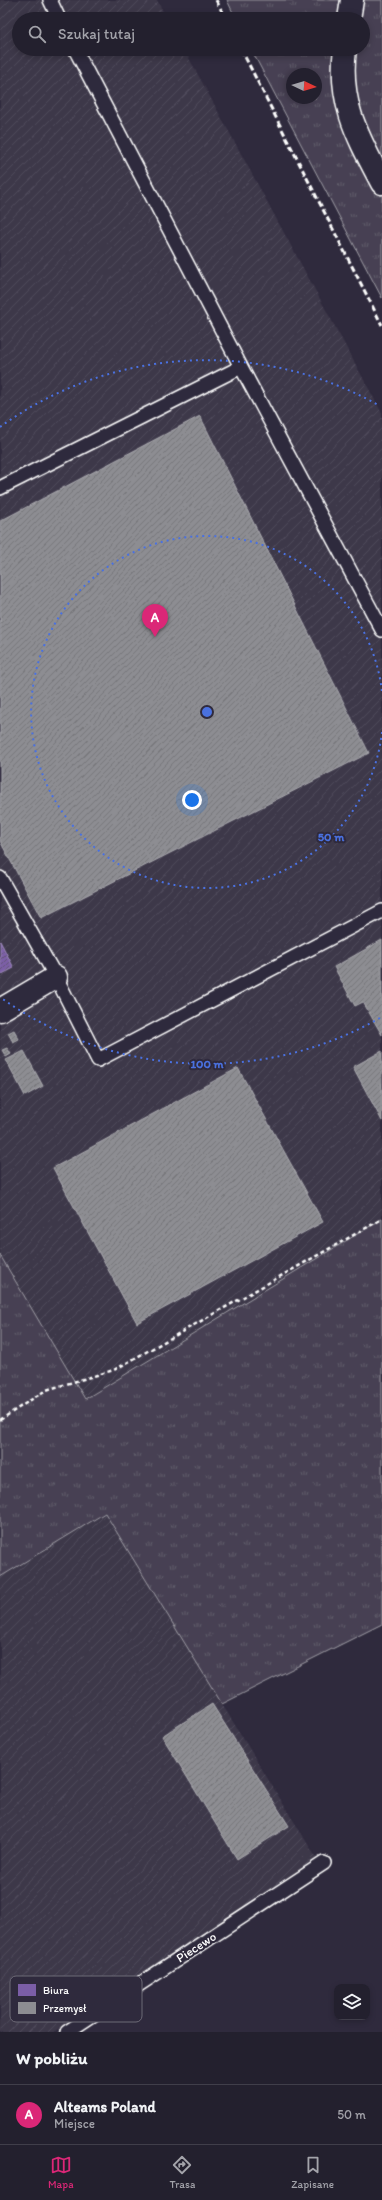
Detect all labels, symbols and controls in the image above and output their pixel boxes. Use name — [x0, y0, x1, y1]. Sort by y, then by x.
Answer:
search box — [12, 12, 370, 56]
icon: search — [26, 23, 48, 45]
text: Szukaj tutaj — [58, 25, 135, 43]
north arrow — [286, 68, 322, 104]
pin: A — [142, 604, 168, 637]
centre of rings — [200, 705, 214, 719]
your location — [182, 790, 202, 810]
text: 50 m — [318, 830, 345, 844]
text: 100 m — [190, 1057, 224, 1071]
street label: Piecewo — [173, 1928, 219, 1965]
legend — [10, 1976, 142, 2022]
text: Biura — [43, 1984, 69, 1997]
map controls — [334, 1984, 370, 2020]
button: layers — [334, 1984, 370, 2020]
text: Przemysł — [43, 2002, 86, 2015]
text: W pobliżu — [16, 2048, 87, 2068]
text: Alteams Poland — [54, 2098, 156, 2116]
text: A — [25, 2107, 33, 2122]
text: 50 m — [337, 2107, 366, 2122]
text: Miejsce — [54, 2116, 95, 2131]
tab: Mapa — [48, 2154, 74, 2191]
tab: Trasa — [170, 2154, 195, 2191]
tab: Zapisane — [291, 2154, 334, 2191]

